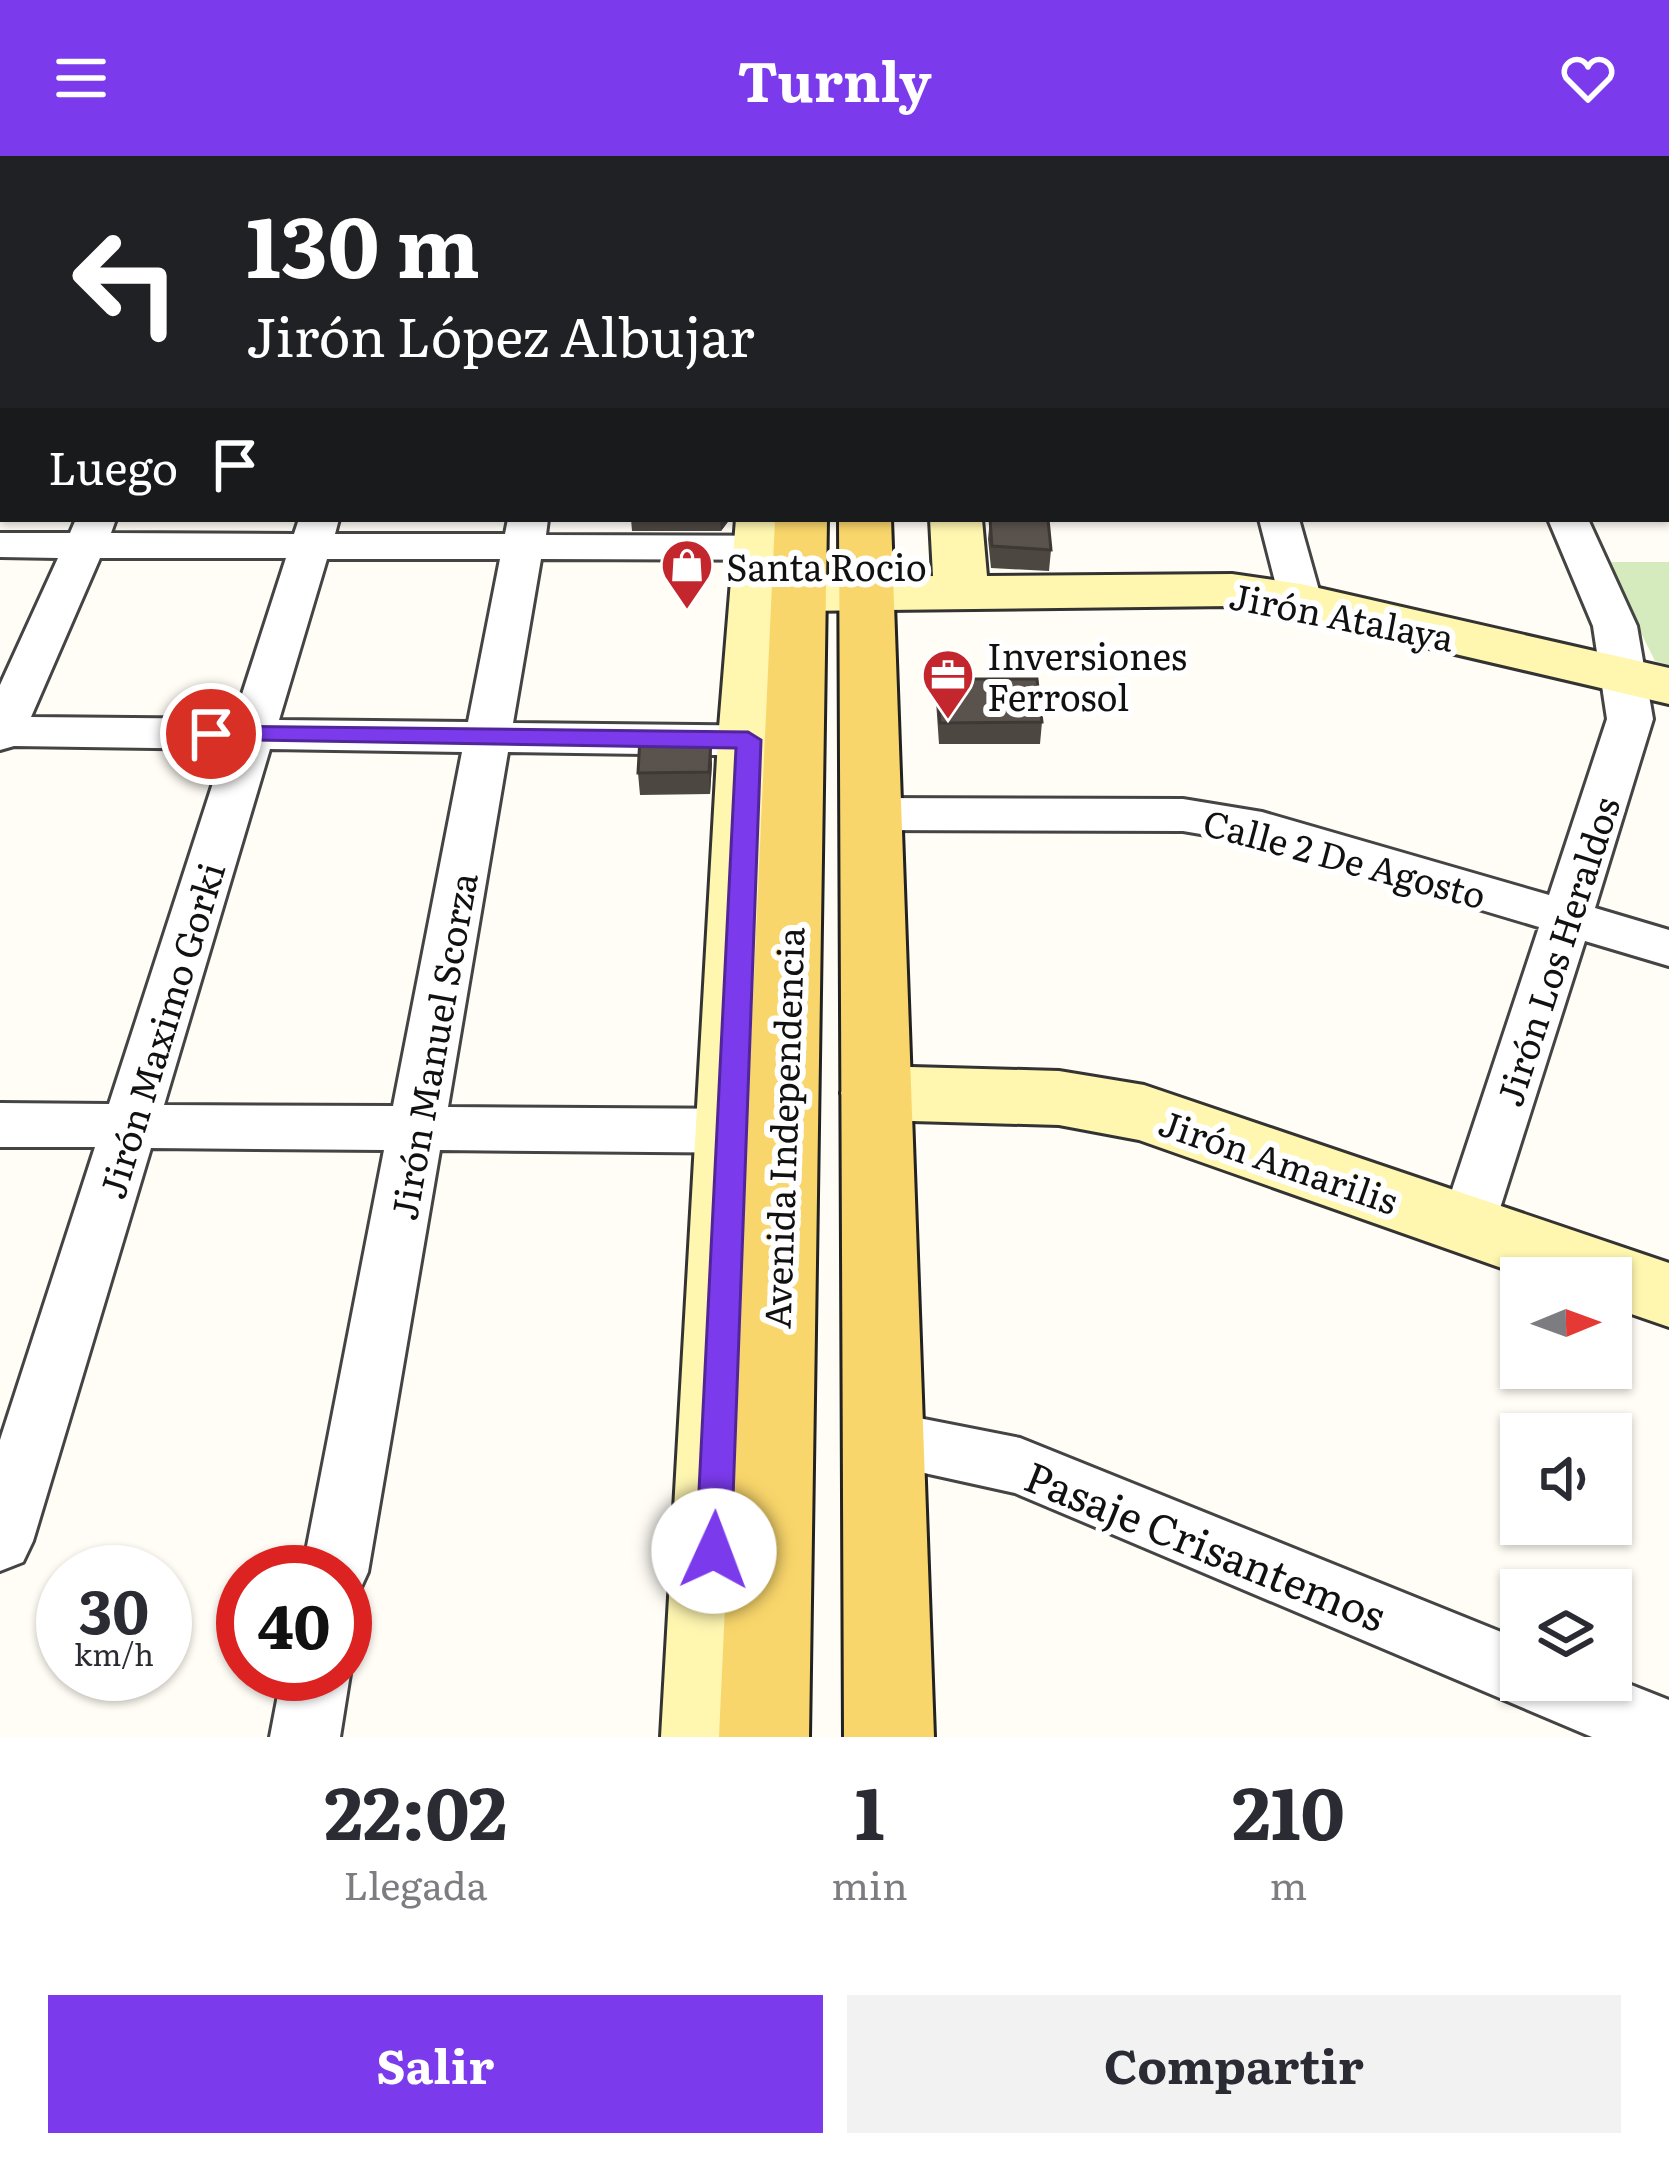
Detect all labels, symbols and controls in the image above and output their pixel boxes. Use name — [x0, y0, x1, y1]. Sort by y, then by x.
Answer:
text: Turnly — [737, 38, 932, 119]
icon: menu — [48, 45, 114, 111]
icon: heart — [1555, 45, 1621, 111]
text: 130 m — [246, 179, 480, 304]
icon: left — [48, 204, 204, 360]
text: Jirón López Albujar — [246, 293, 755, 374]
text: Luego — [48, 432, 178, 499]
icon: arrive — [202, 432, 268, 498]
shop icon: Santa Rocio — [659, 537, 715, 611]
place label: Santa Rocio — [726, 539, 927, 592]
street label: Jirón Atalaya — [1225, 567, 1459, 663]
place label: Inversiones Ferrosol — [987, 628, 1187, 722]
office icon: Inversiones Ferrosol — [920, 647, 976, 721]
pin — [160, 683, 262, 785]
icon: arrive — [178, 701, 244, 767]
street label: Jirón Los Heraldos — [1481, 790, 1631, 1112]
street label: Calle 2 De Agosto — [1198, 794, 1492, 920]
street label: Jirón Maximo Gorki — [84, 856, 236, 1204]
street label: Jirón Manuel Scorza — [375, 868, 489, 1224]
street label: Avenida Independencia — [749, 926, 816, 1330]
street label: Jirón Amarilis — [1152, 1094, 1406, 1226]
north arrow — [1500, 1257, 1632, 1389]
map controls — [1500, 1257, 1632, 1701]
button: sound — [1500, 1413, 1632, 1545]
street label: Pasaje Crisantemos — [1016, 1443, 1396, 1645]
position arrow — [651, 1488, 777, 1614]
speed limit sign: 40 — [216, 1545, 372, 1701]
text: 30 — [79, 1563, 149, 1652]
button: layers — [1500, 1569, 1632, 1701]
text: km/h — [74, 1631, 154, 1675]
text: 22:02 — [324, 1755, 507, 1862]
text: 1 — [855, 1755, 884, 1862]
text: 210 — [1232, 1755, 1345, 1862]
text: Llegada — [344, 1854, 488, 1912]
text: min — [831, 1854, 908, 1912]
text: m — [1270, 1854, 1307, 1912]
button: Salir — [48, 1995, 823, 2133]
button: Compartir — [847, 1995, 1621, 2133]

